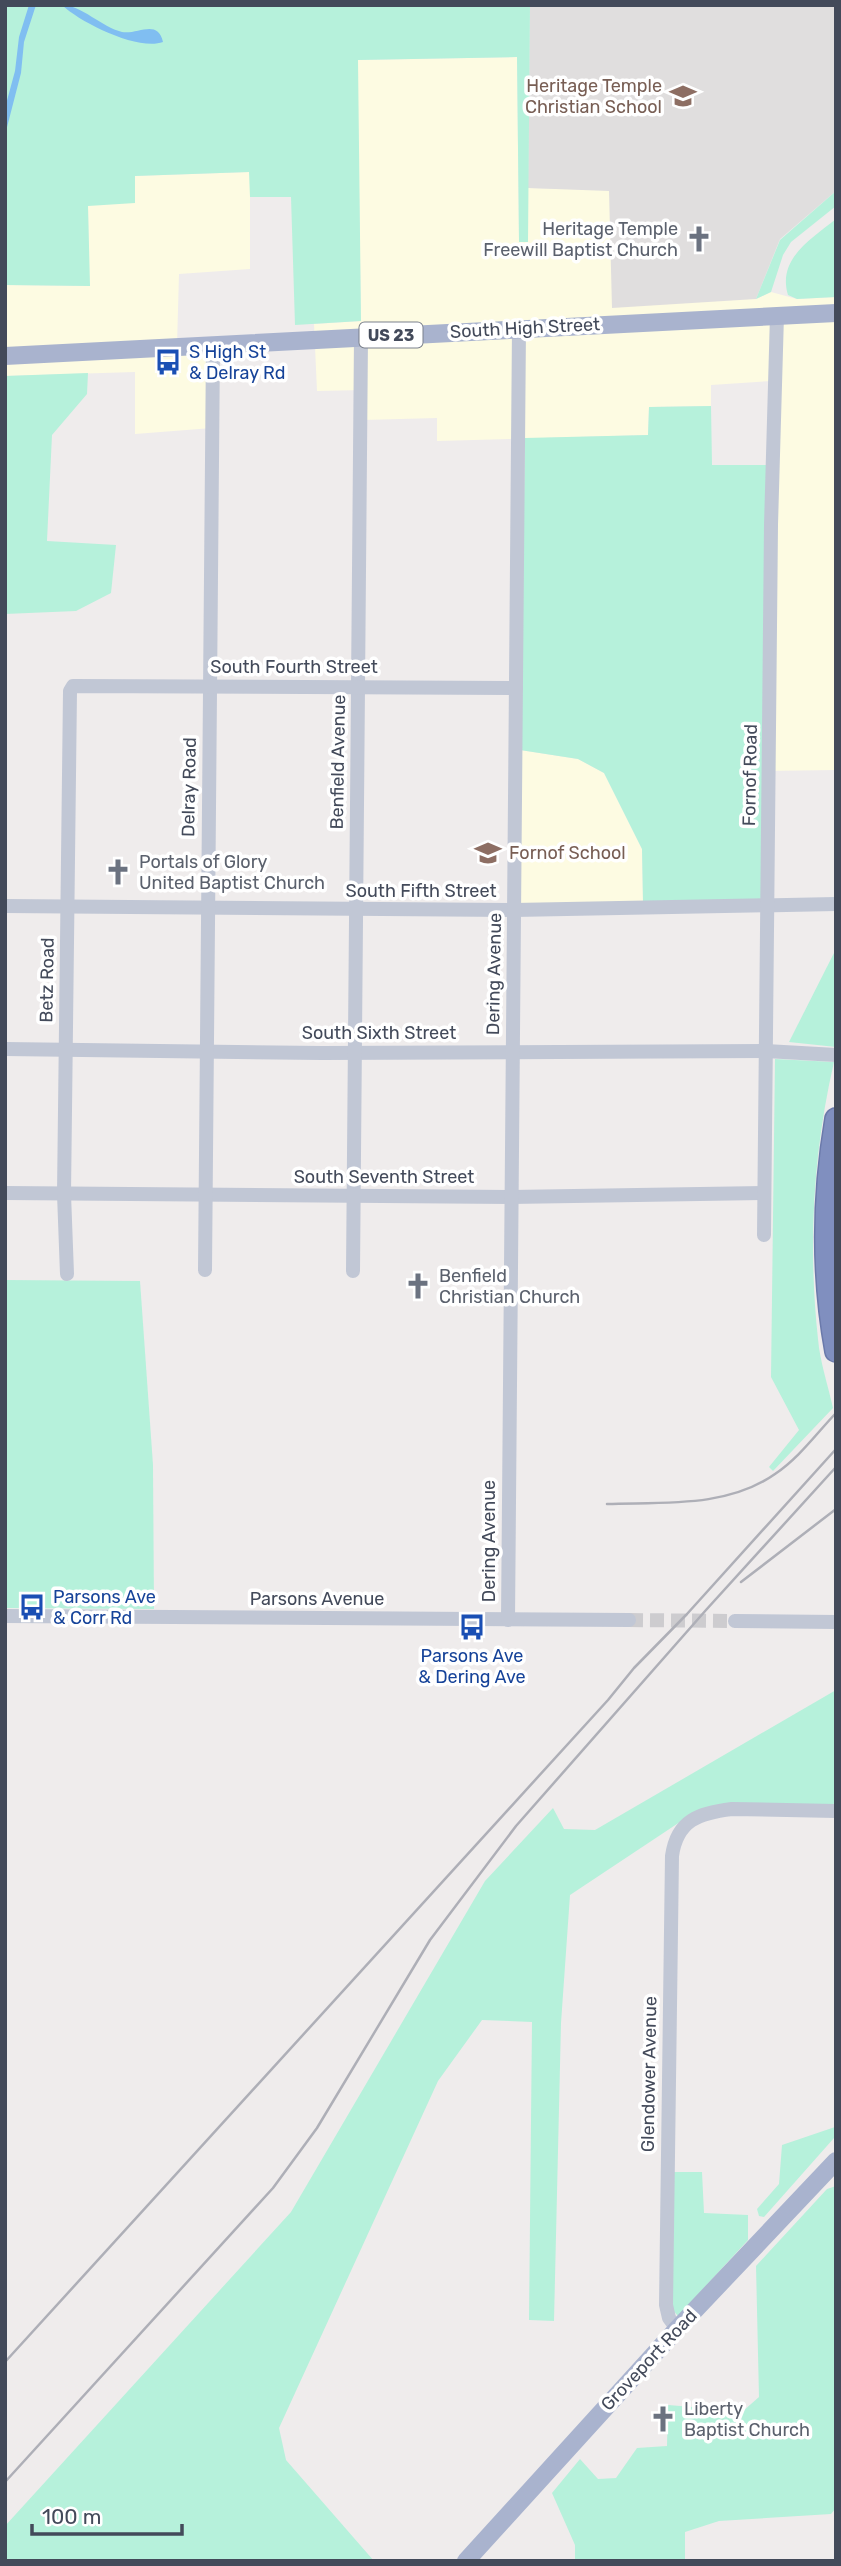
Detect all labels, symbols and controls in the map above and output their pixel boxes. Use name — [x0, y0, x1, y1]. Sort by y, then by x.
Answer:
place label: Heritage Temple Christian School — [525, 75, 662, 118]
school or university icon: Heritage Temple Christian School — [668, 81, 698, 111]
place label: Heritage Temple Freewill Baptist Church — [483, 218, 678, 261]
church icon: Heritage Temple Freewill Baptist Church — [684, 224, 714, 254]
street label: South High Street — [449, 313, 601, 343]
road number: US 23 — [360, 322, 422, 348]
place label: S High St & Delray Rd — [189, 341, 285, 384]
bus stop icon: S High St & Delray Rd — [153, 347, 183, 377]
street label: South Fourth Street — [210, 656, 378, 678]
street label: Benfield Avenue — [326, 694, 350, 830]
street label: Fornof Road — [738, 724, 762, 826]
street label: Delray Road — [177, 737, 201, 837]
school or university icon: Fornof School — [473, 838, 503, 868]
place label: Fornof School — [509, 842, 626, 864]
place label: Portals of Glory United Baptist Church — [139, 851, 325, 894]
church icon: Portals of Glory United Baptist Church — [103, 857, 133, 887]
street label: South Fifth Street — [345, 880, 497, 902]
street label: Dering Avenue — [482, 913, 506, 1035]
street label: Betz Road — [35, 937, 59, 1023]
street label: South Sixth Street — [302, 1022, 456, 1044]
street label: South Seventh Street — [294, 1166, 474, 1188]
place label: Benfield Christian Church — [439, 1265, 580, 1308]
church icon: Benfield Christian Church — [403, 1271, 433, 1301]
street label: Dering Avenue — [478, 1480, 500, 1602]
place label: Parsons Ave & Corr Rd — [53, 1586, 156, 1629]
street label: Parsons Avenue — [250, 1588, 384, 1610]
bus stop icon: Parsons Ave & Corr Rd — [17, 1592, 47, 1622]
bus stop icon: Parsons Ave & Dering Ave — [457, 1612, 487, 1642]
place label: Parsons Ave & Dering Ave — [418, 1645, 526, 1688]
street label: Glendower Avenue — [637, 1996, 661, 2152]
street label: Groveport Road — [596, 2305, 702, 2415]
place label: Liberty Baptist Church — [684, 2398, 810, 2441]
church icon: Liberty Baptist Church — [648, 2404, 678, 2434]
scale bar — [32, 2492, 182, 2536]
text: 100 m — [42, 2504, 101, 2529]

